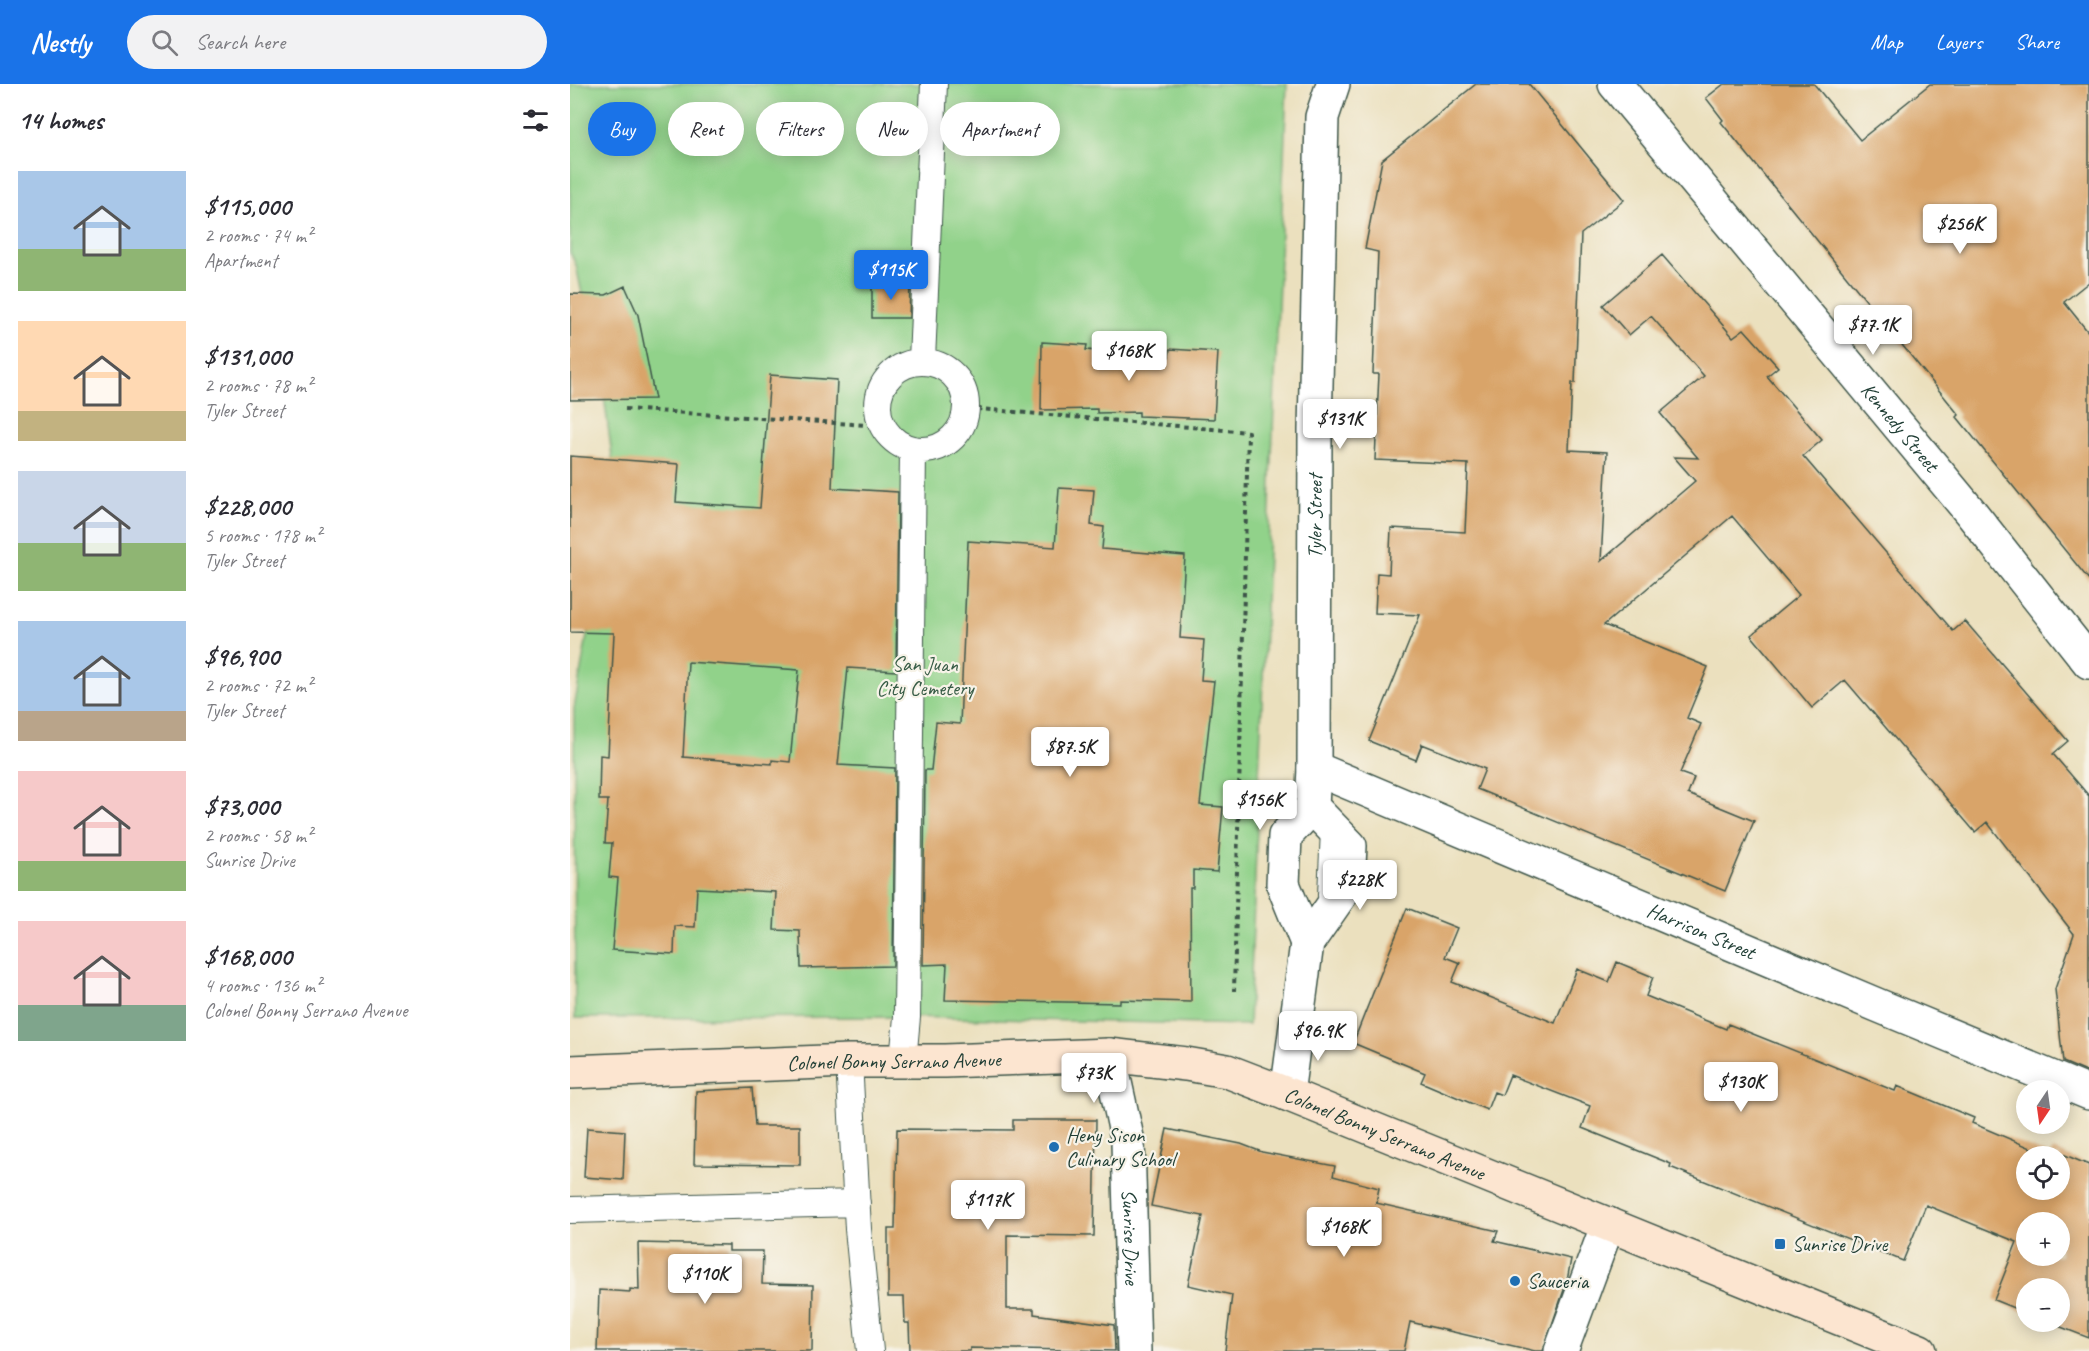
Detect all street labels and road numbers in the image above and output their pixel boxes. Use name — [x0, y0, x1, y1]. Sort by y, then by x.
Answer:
street label: Kennedy Street — [1855, 377, 1946, 479]
street label: Tyler Street — [1302, 471, 1328, 559]
street label: Harrison Street — [1643, 897, 1761, 966]
street label: Colonel Bonny Serrano Avenue — [786, 1046, 1003, 1076]
street label: Colonel Bonny Serrano Avenue — [1281, 1081, 1491, 1187]
street label: Sunrise Drive — [1116, 1189, 1145, 1286]

